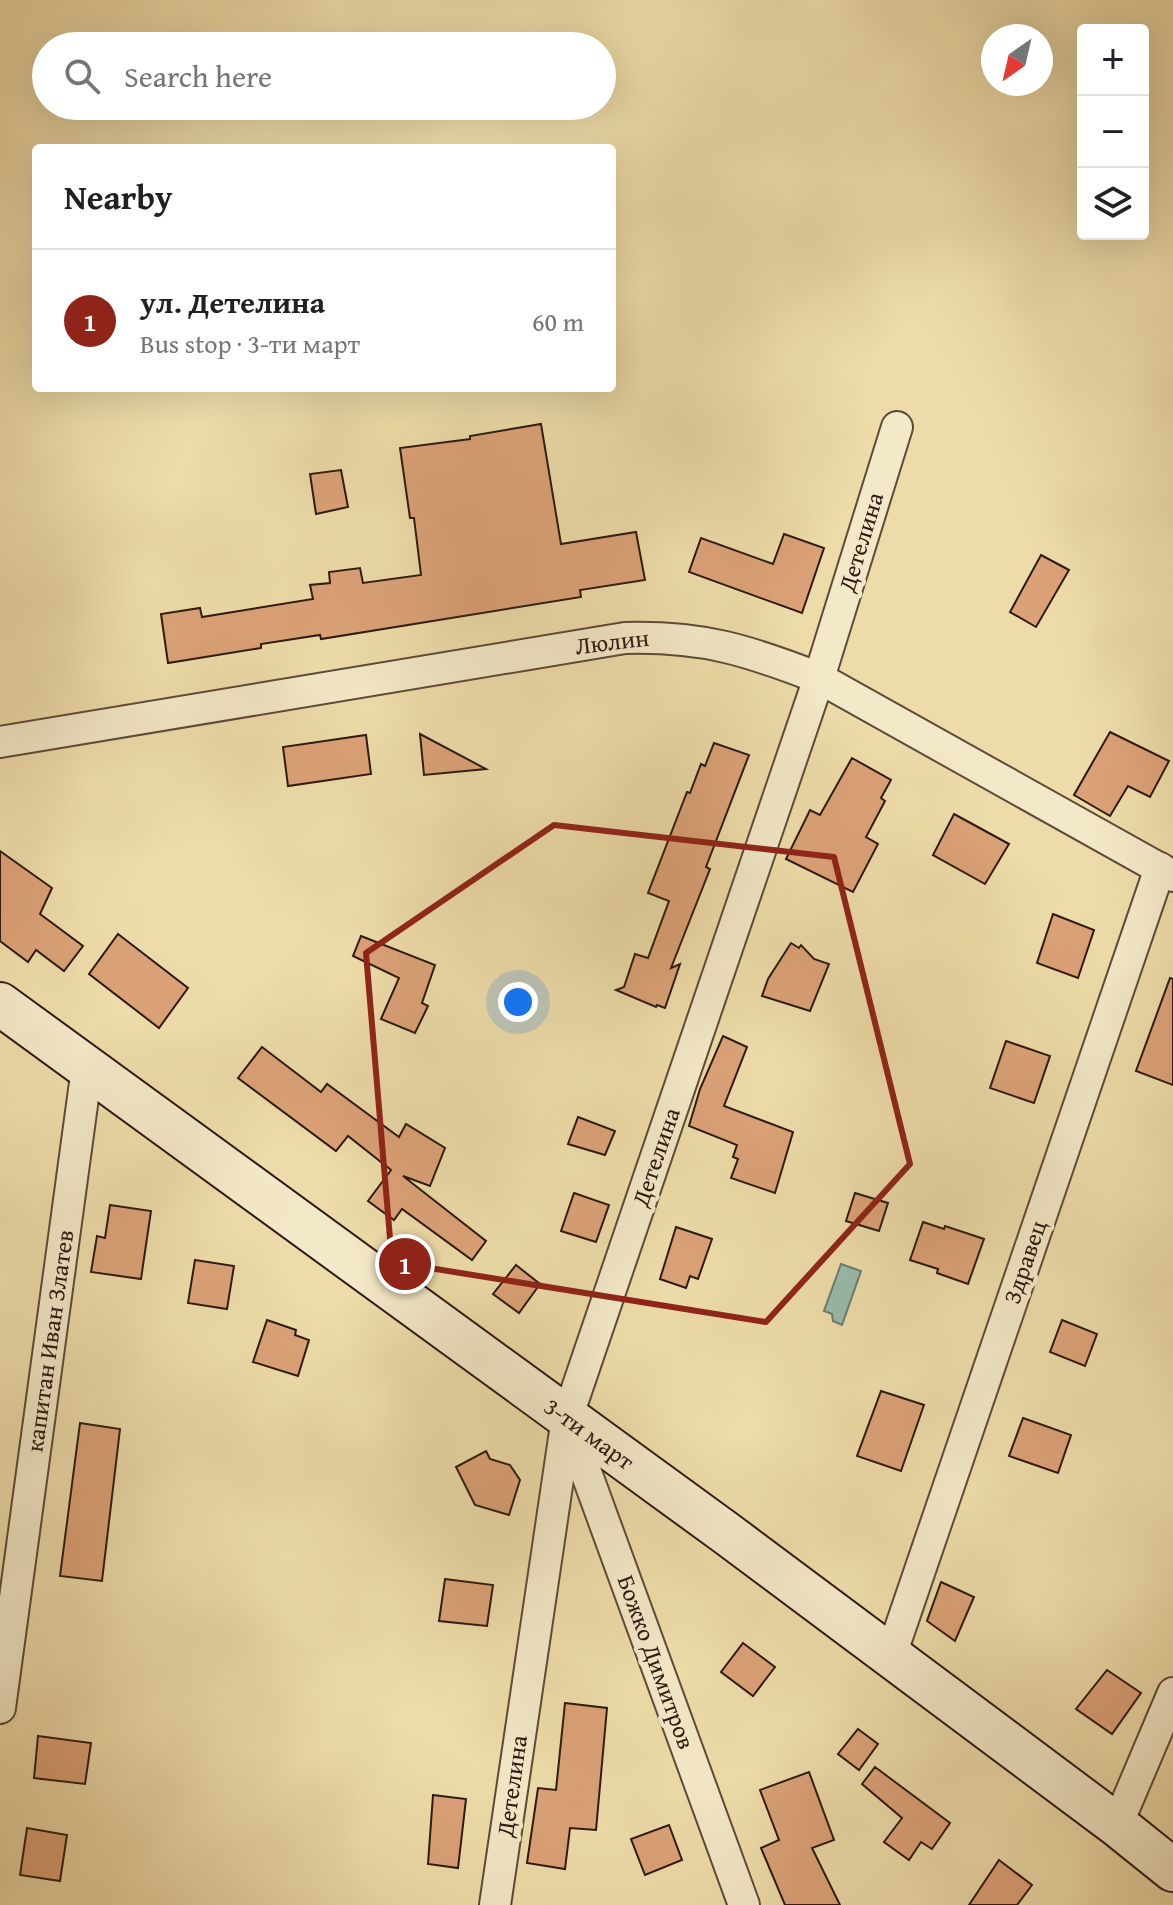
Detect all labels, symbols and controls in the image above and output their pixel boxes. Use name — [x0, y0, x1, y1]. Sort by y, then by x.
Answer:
north arrow — [981, 24, 1053, 96]
map controls — [1077, 24, 1149, 240]
button: + — [1077, 24, 1149, 96]
search box — [32, 32, 616, 120]
icon: search — [60, 54, 104, 98]
text: Search here — [124, 54, 272, 98]
button: − — [1077, 96, 1149, 168]
button: layers — [1077, 168, 1149, 240]
text: Nearby — [64, 172, 173, 221]
text: ул. Детелина — [140, 280, 325, 324]
text: 1 — [83, 302, 97, 341]
text: 60 m — [532, 302, 584, 341]
text: Bus stop · 3-ти март — [140, 324, 360, 363]
street label: Детелина — [829, 487, 892, 597]
street label: Люлин — [573, 620, 651, 663]
your location — [498, 982, 538, 1022]
street label: Детелина — [622, 1102, 689, 1212]
street label: Здравец — [994, 1215, 1055, 1308]
street label: капитан Иван Златев — [17, 1228, 82, 1454]
pin: 1 — [379, 1234, 431, 1294]
street label: 3-ти март — [537, 1389, 642, 1479]
street label: Божко Димитров — [609, 1570, 704, 1754]
street label: Детелина — [487, 1732, 536, 1840]

